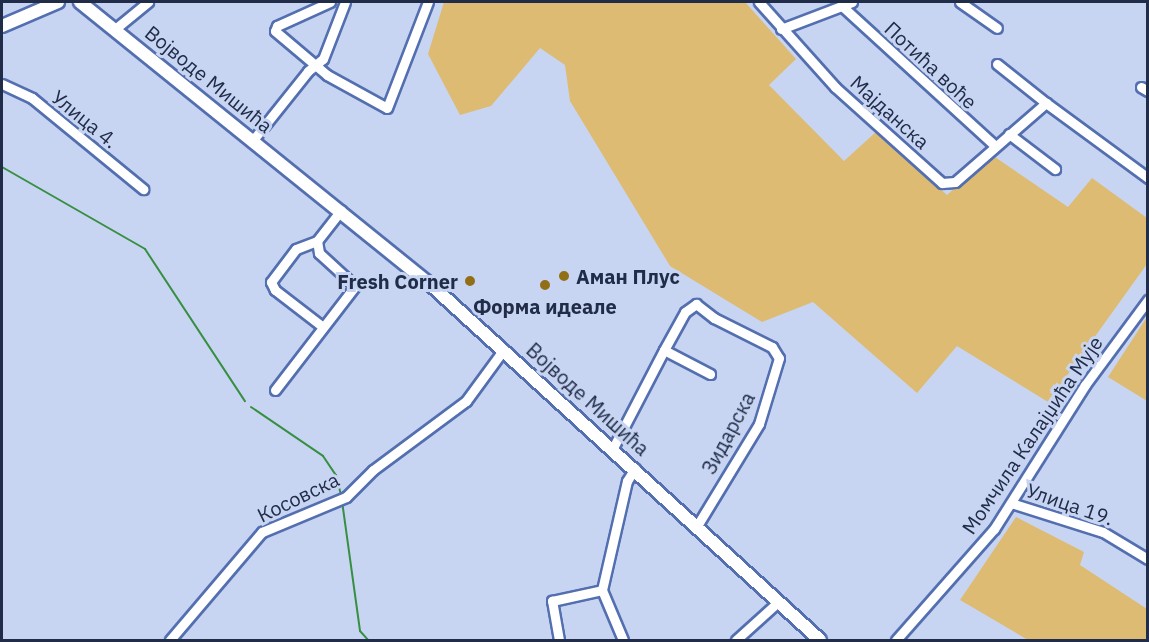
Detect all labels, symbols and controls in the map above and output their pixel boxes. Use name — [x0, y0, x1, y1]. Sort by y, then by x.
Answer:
street label: Потића воће — [880, 16, 982, 114]
street label: Војводе Мишића — [140, 20, 278, 138]
street label: Мајданска — [846, 70, 934, 154]
street label: Улица 4. — [47, 85, 123, 153]
place label: Аман Плус — [576, 264, 680, 288]
place label: Fresh Corner — [337, 269, 458, 293]
marker: Аман Плус — [557, 269, 571, 283]
marker: Fresh Corner — [463, 274, 477, 288]
marker: Форма идеале — [538, 278, 552, 292]
place label: Форма идеале — [473, 294, 617, 318]
street label: Момчила Калајџића Мује — [957, 331, 1107, 539]
street label: Војводе Мишића — [522, 338, 654, 460]
street label: Зидарска — [696, 388, 760, 478]
street label: Косовска — [253, 467, 343, 527]
street label: Улица 19. — [1023, 478, 1117, 530]

